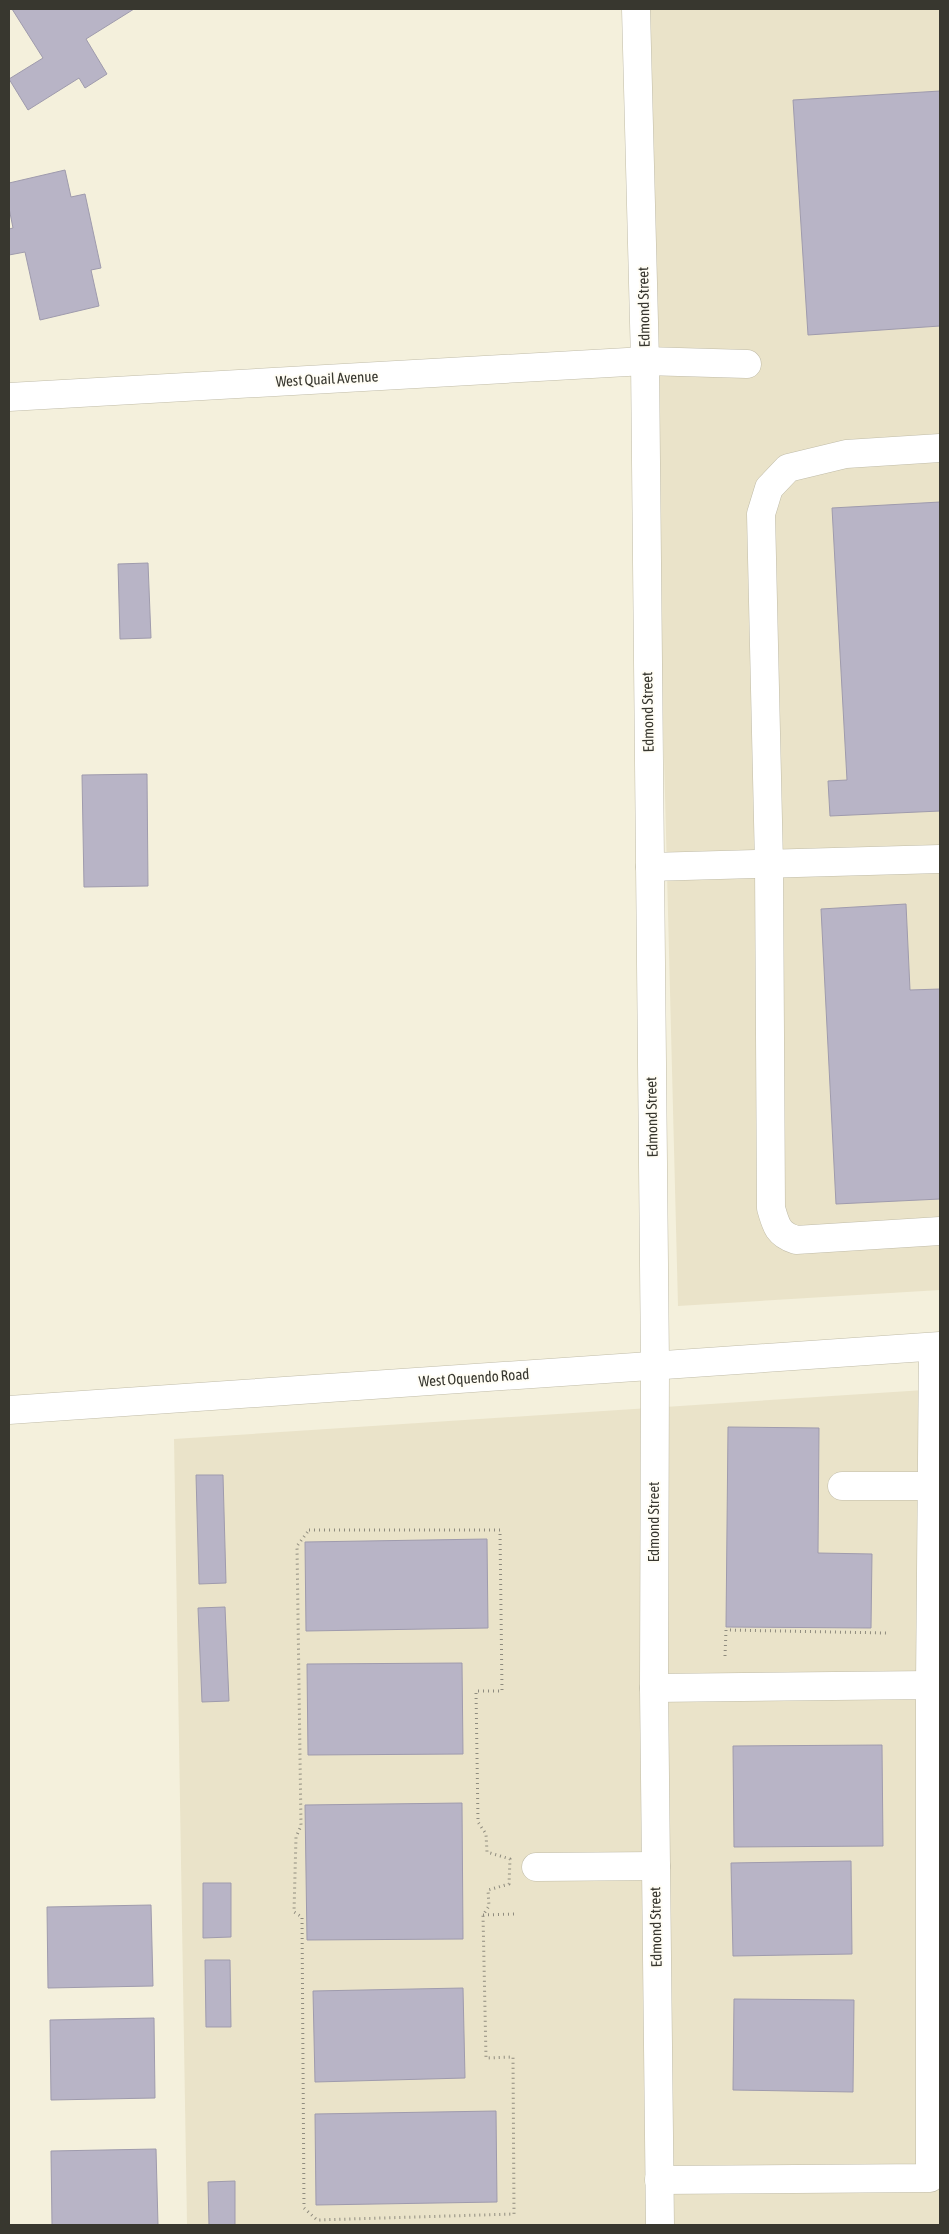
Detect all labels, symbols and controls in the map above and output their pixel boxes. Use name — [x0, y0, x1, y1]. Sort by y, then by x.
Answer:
street label: Edmond Street — [634, 267, 653, 348]
street label: West Quail Avenue — [275, 367, 379, 390]
street label: Edmond Street — [638, 672, 657, 753]
street label: Edmond Street — [642, 1077, 661, 1158]
street label: West Oquendo Road — [418, 1365, 530, 1390]
street label: Edmond Street — [645, 1482, 662, 1562]
street label: Edmond Street — [646, 1887, 665, 1968]

